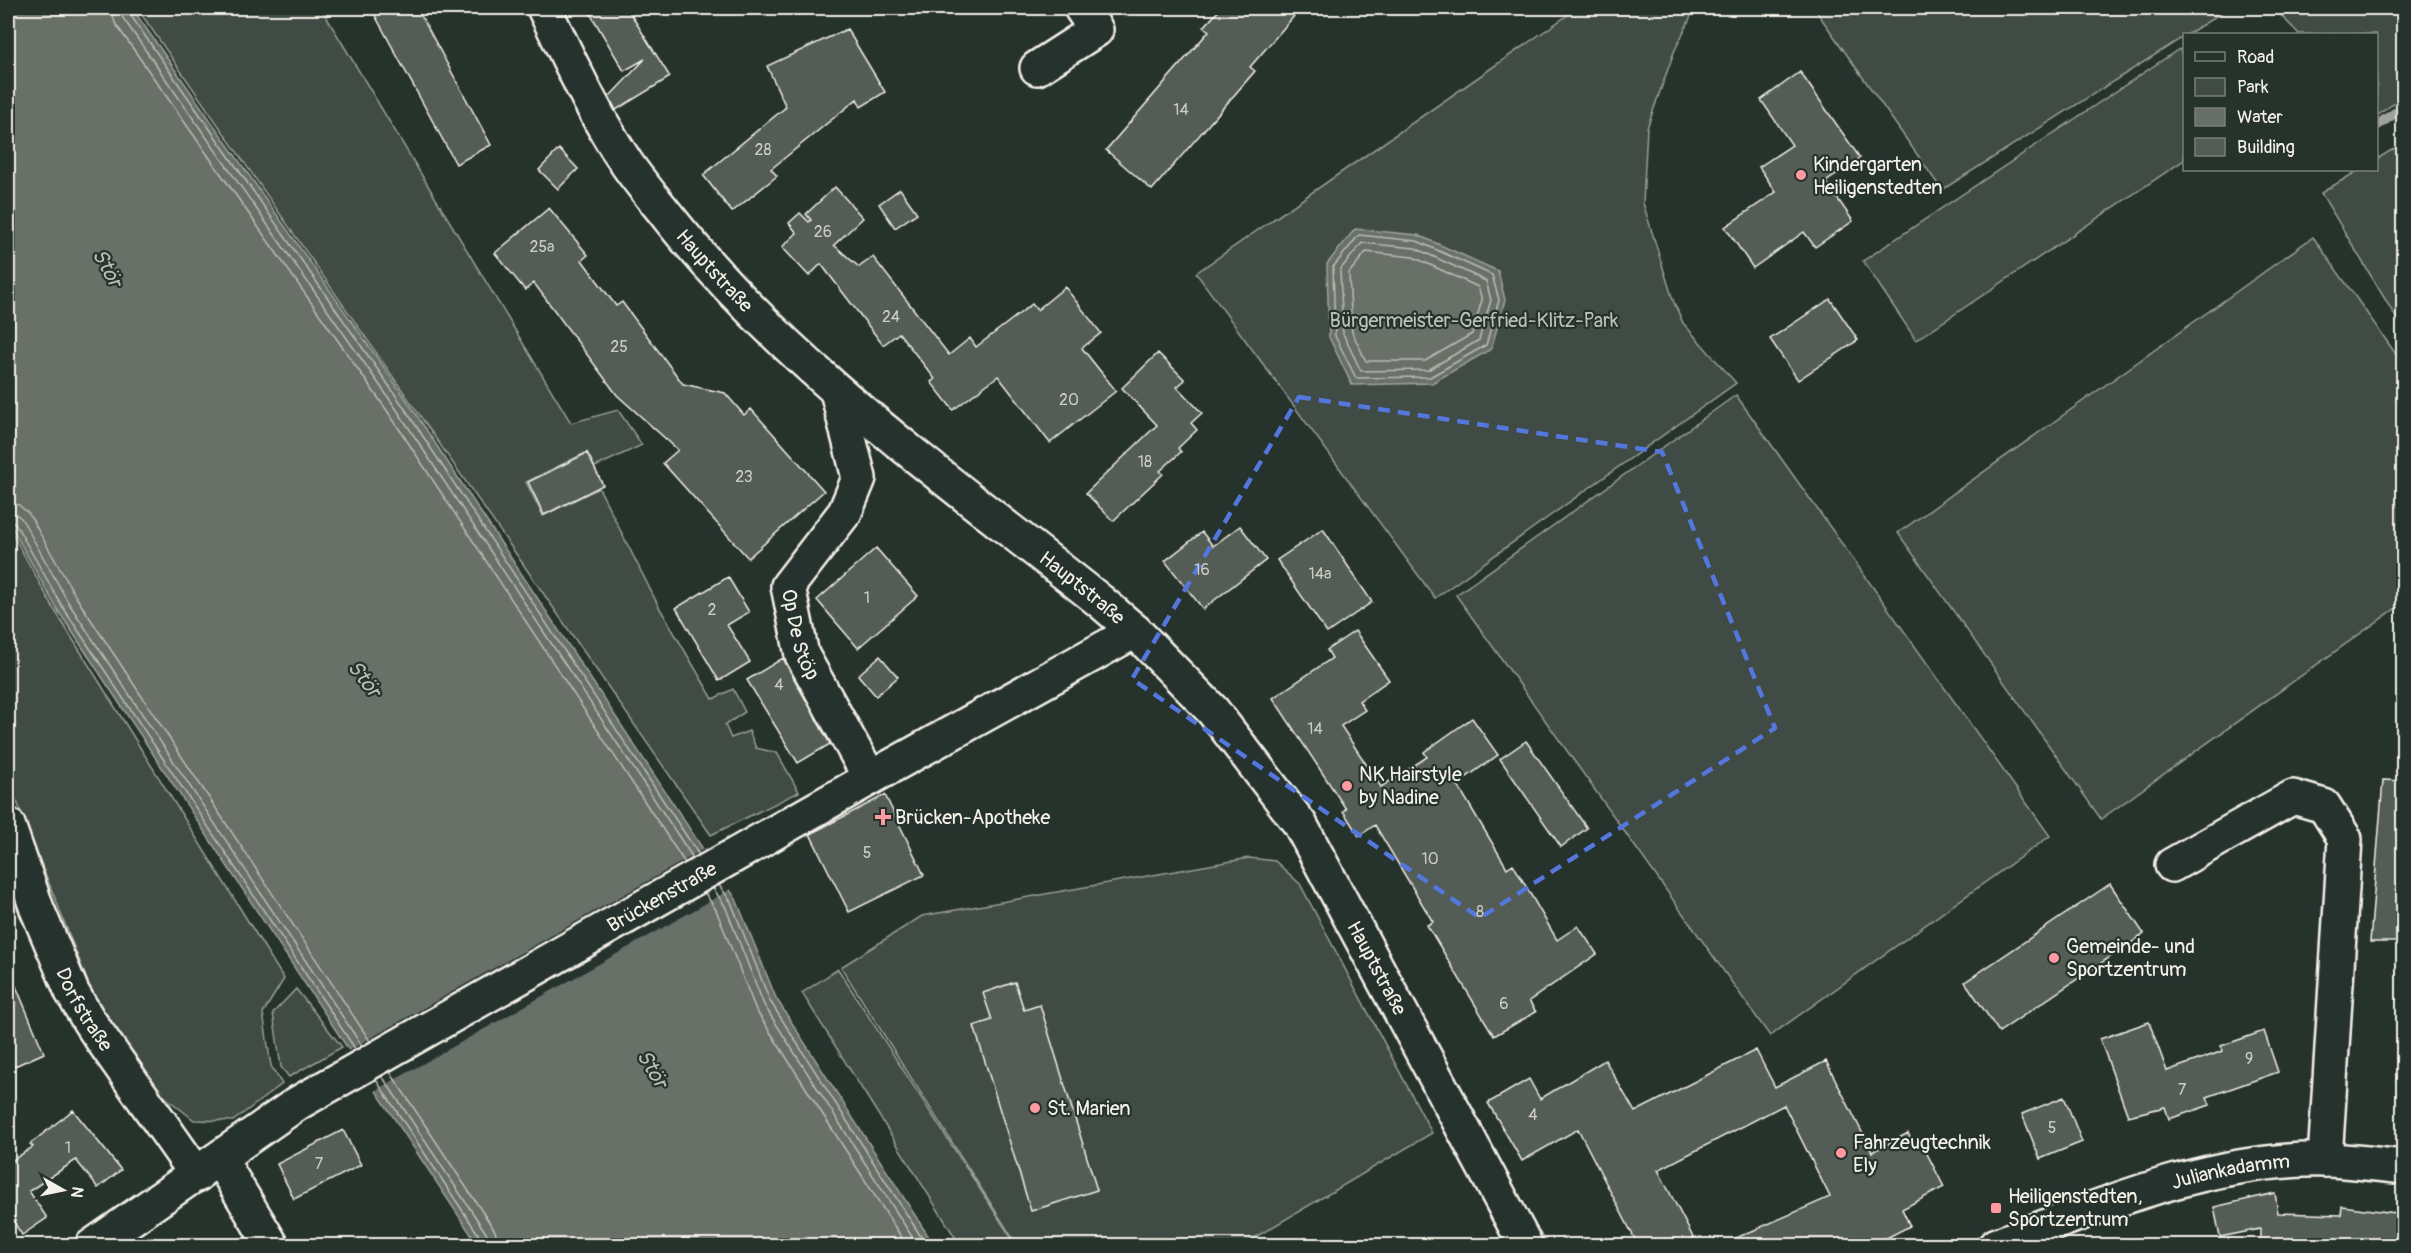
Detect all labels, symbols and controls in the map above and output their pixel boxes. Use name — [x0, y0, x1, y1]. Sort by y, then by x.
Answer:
legend — [2183, 33, 2378, 171]
text: Road — [2237, 46, 2274, 69]
text: Park — [2237, 76, 2269, 99]
house number: 14 — [1173, 100, 1189, 120]
text: Water — [2237, 106, 2283, 129]
text: Building — [2237, 136, 2295, 159]
house number: 28 — [754, 140, 772, 160]
place label: Kindergarten Heiligenstedten — [1813, 152, 1943, 200]
marker: Kindergarten Heiligenstedten — [1794, 168, 1808, 182]
house number: 26 — [814, 222, 832, 242]
street label: Hauptstraße — [671, 224, 759, 317]
house number: 25a — [529, 237, 555, 257]
water label: Stör — [86, 244, 130, 294]
house number: 24 — [882, 307, 900, 327]
park label: Bürgermeister-Gerfried-Klitz-Park — [1330, 308, 1619, 333]
house number: 25 — [610, 337, 628, 357]
house number: 20 — [1059, 390, 1079, 410]
house number: 18 — [1138, 452, 1152, 472]
house number: 23 — [735, 467, 753, 487]
street label: Hauptstraße — [1034, 545, 1131, 630]
house number: 16 — [1194, 560, 1210, 580]
house number: 14a — [1309, 564, 1331, 584]
street label: Op De Stöp — [776, 587, 826, 684]
house number: 1 — [864, 588, 870, 608]
house number: 2 — [708, 600, 717, 620]
water label: Stör — [341, 655, 388, 705]
house number: 4 — [774, 675, 784, 695]
house number: 14 — [1307, 719, 1323, 739]
place label: NK Hairstyle by Nadine — [1359, 762, 1462, 810]
marker: NK Hairstyle by Nadine — [1340, 779, 1354, 793]
place label: Brücken-Apotheke — [895, 805, 1050, 830]
marker: Brücken-Apotheke — [876, 810, 890, 824]
house number: 5 — [863, 843, 871, 863]
house number: 10 — [1421, 849, 1439, 869]
street label: Brückenstraße — [603, 856, 721, 938]
house number: 8 — [1476, 902, 1484, 922]
street label: Hauptstraße — [1342, 916, 1413, 1020]
place label: Gemeinde- und Sportzentrum — [2066, 934, 2195, 982]
marker: Gemeinde- und Sportzentrum — [2047, 951, 2061, 965]
street label: Dorfstraße — [51, 964, 119, 1056]
house number: 6 — [1499, 994, 1509, 1014]
water label: Stör — [630, 1045, 675, 1095]
house number: 9 — [2245, 1049, 2253, 1069]
house number: 7 — [2178, 1080, 2187, 1100]
place label: St. Marien — [1047, 1096, 1131, 1121]
marker: St. Marien — [1028, 1101, 1042, 1115]
house number: 4 — [1528, 1105, 1538, 1125]
house number: 5 — [2048, 1118, 2056, 1138]
place label: Fahrzeugtechnik Ely — [1853, 1130, 1991, 1178]
house number: 1 — [65, 1138, 71, 1158]
marker: Fahrzeugtechnik Ely — [1834, 1146, 1848, 1160]
street label: Juliankadamm — [2168, 1148, 2291, 1194]
house number: 7 — [315, 1154, 324, 1174]
north arrow — [33, 1160, 93, 1220]
place label: Heiligenstedten, Sportzentrum — [2008, 1184, 2143, 1232]
text: N — [66, 1185, 88, 1199]
marker: Heiligenstedten, Sportzentrum — [1989, 1201, 2003, 1215]

